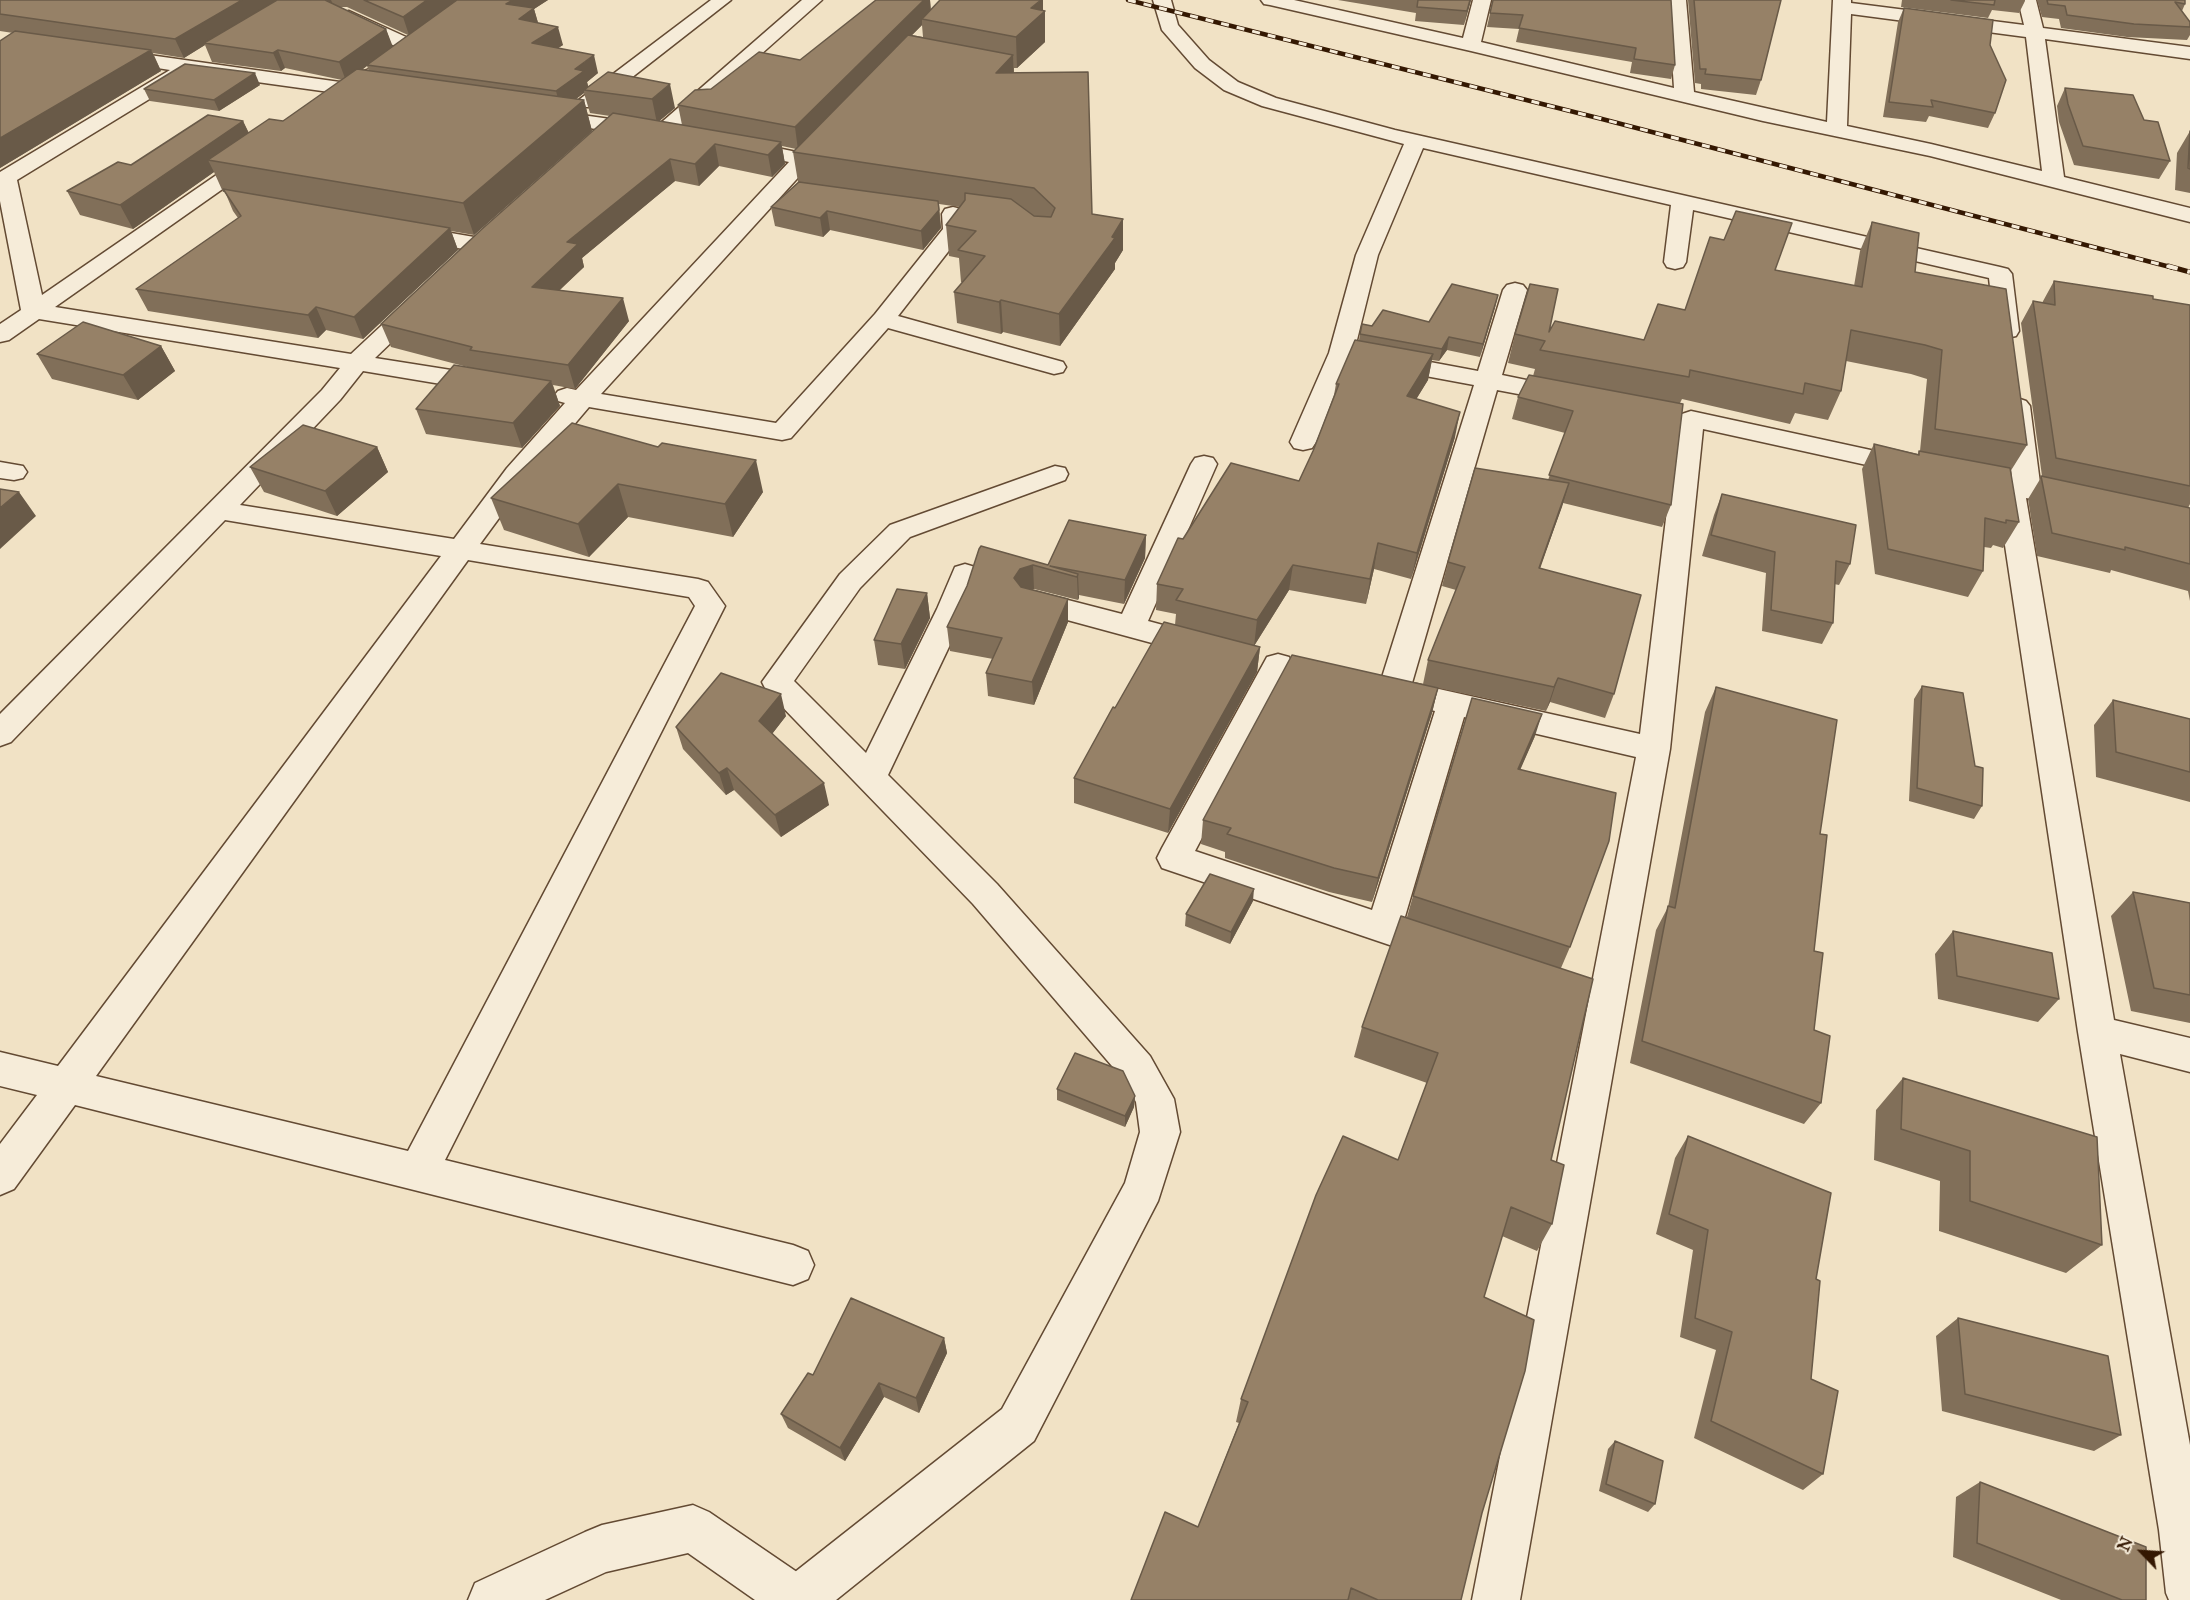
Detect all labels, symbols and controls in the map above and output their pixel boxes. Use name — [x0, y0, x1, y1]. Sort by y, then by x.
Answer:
north arrow — [2112, 1522, 2172, 1582]
text: N — [2114, 1534, 2137, 1554]

